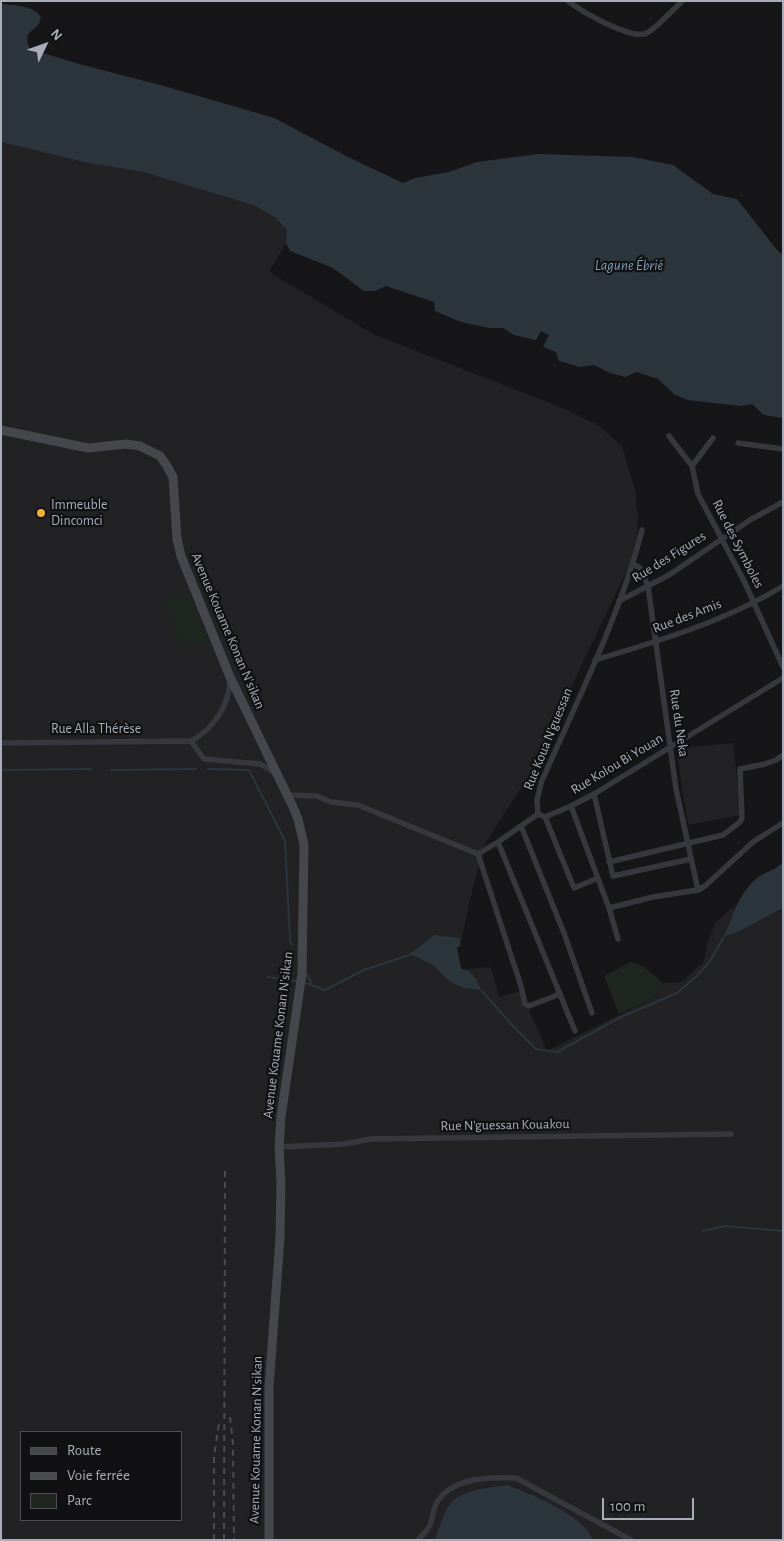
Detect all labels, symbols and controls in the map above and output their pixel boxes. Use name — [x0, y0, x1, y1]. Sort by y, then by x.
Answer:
north arrow — [20, 20, 70, 70]
text: N — [48, 27, 65, 43]
water label: Lagune Ébrié — [595, 256, 663, 274]
place label: Immeuble Dincomci — [51, 497, 108, 530]
street label: Rue des Symboles — [708, 497, 768, 591]
marker: Immeuble Dincomci — [35, 507, 47, 519]
street label: Rue des Figures — [629, 528, 709, 586]
street label: Avenue Kouame Konan N'sikan — [187, 550, 269, 712]
street label: Rue des Amis — [650, 595, 724, 637]
street label: Rue Koua N'guessan — [520, 685, 576, 793]
street label: Rue du Neka — [666, 688, 692, 758]
street label: Rue Alla Thérèse — [51, 721, 141, 737]
street label: Rue Kolou Bi Youan — [568, 730, 666, 798]
street label: Avenue Kouame Konan N'sikan — [259, 951, 297, 1119]
street label: Rue N'guessan Kouakou — [440, 1115, 570, 1135]
street label: Avenue Kouame Konan N'sikan — [246, 1356, 266, 1524]
legend — [20, 1431, 182, 1521]
text: Route — [67, 1443, 101, 1458]
text: Voie ferrée — [67, 1468, 130, 1483]
scale bar — [604, 1488, 696, 1520]
text: Parc — [67, 1493, 92, 1508]
text: 100 m — [610, 1499, 645, 1514]

